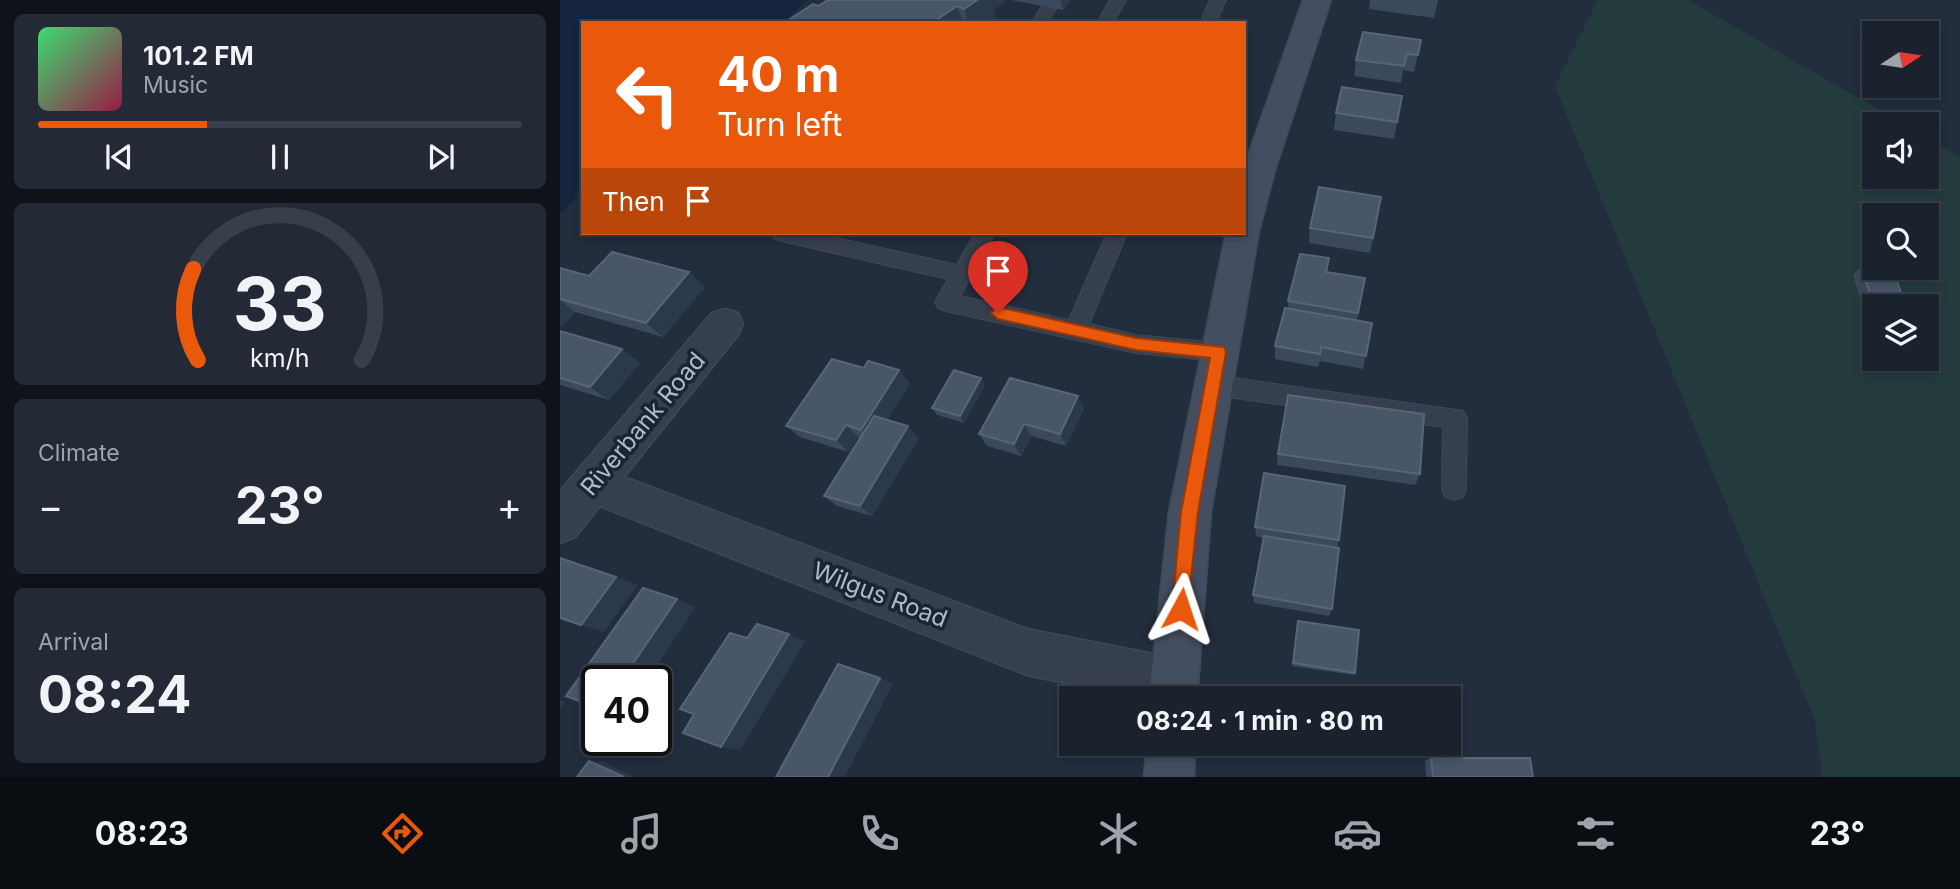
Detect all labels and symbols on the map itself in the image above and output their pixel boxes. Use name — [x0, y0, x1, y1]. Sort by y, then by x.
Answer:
north arrow — [1862, 21, 1939, 98]
pin — [968, 241, 1028, 313]
street label: Riverbank Road — [574, 346, 711, 501]
street label: Wilgus Road — [809, 556, 951, 633]
position arrow — [1144, 572, 1218, 646]
speed limit sign: 40 — [581, 665, 672, 756]

